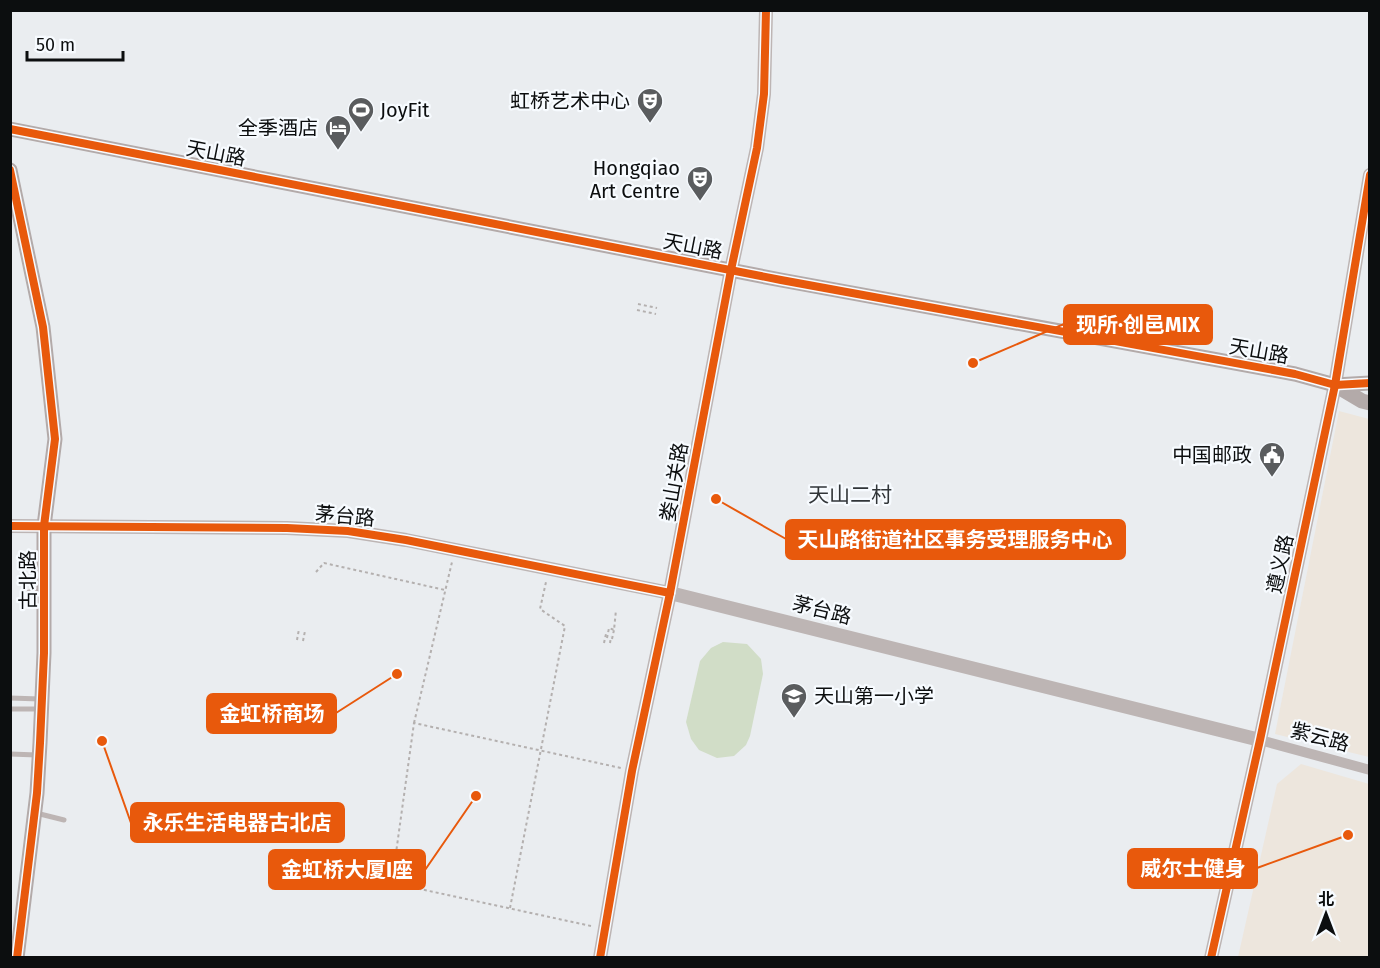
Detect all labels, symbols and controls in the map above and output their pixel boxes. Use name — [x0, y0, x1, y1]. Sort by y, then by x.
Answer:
scale bar — [27, 24, 123, 62]
text: 50 m — [36, 34, 75, 56]
theatre icon: 虹桥艺术中心 — [635, 86, 665, 124]
place label: 虹桥艺术中心 — [510, 89, 630, 113]
sports icon: JoyFit — [346, 95, 376, 133]
place label: JoyFit — [380, 98, 430, 122]
hotel icon: 全季酒店 — [323, 113, 353, 151]
place label: 全季酒店 — [238, 116, 318, 140]
street label: 天山路 — [184, 135, 248, 171]
place label: Hongqiao Art Centre — [590, 156, 680, 203]
theatre icon: Hongqiao Art Centre — [685, 164, 715, 202]
street label: 天山路 — [661, 228, 725, 264]
callout: 现所·创邑MIX — [1064, 305, 1212, 344]
text: 现所·创邑MIX — [1076, 312, 1201, 338]
street label: 天山路 — [1227, 334, 1291, 368]
public building icon: 中国邮政 — [1257, 440, 1287, 478]
street label: 娄山关路 — [655, 441, 693, 523]
place label: 中国邮政 — [1172, 443, 1252, 467]
district label: 天山二村 — [808, 482, 892, 508]
street label: 茅台路 — [314, 501, 376, 531]
callout: 天山路街道社区事务受理服务中心 — [786, 520, 1125, 559]
text: 天山路街道社区事务受理服务中心 — [798, 527, 1113, 553]
street label: 遵义路 — [1262, 532, 1298, 596]
street label: 古北路 — [16, 550, 40, 610]
street label: 茅台路 — [790, 591, 854, 629]
school or university icon: 天山第一小学 — [779, 681, 809, 719]
place label: 天山第一小学 — [814, 684, 934, 708]
callout: 金虹桥商场 — [207, 694, 336, 733]
text: 金虹桥商场 — [220, 701, 325, 727]
street label: 紫云路 — [1288, 718, 1352, 756]
callout: 永乐生活电器古北店 — [131, 803, 344, 842]
text: 永乐生活电器古北店 — [143, 810, 332, 836]
callout: 威尔士健身 — [1128, 849, 1257, 888]
callout: 金虹桥大厦I座 — [269, 850, 425, 889]
text: 威尔士健身 — [1141, 856, 1246, 882]
text: 金虹桥大厦I座 — [281, 857, 413, 883]
north arrow — [1296, 884, 1356, 944]
text: 北 — [1318, 890, 1334, 909]

